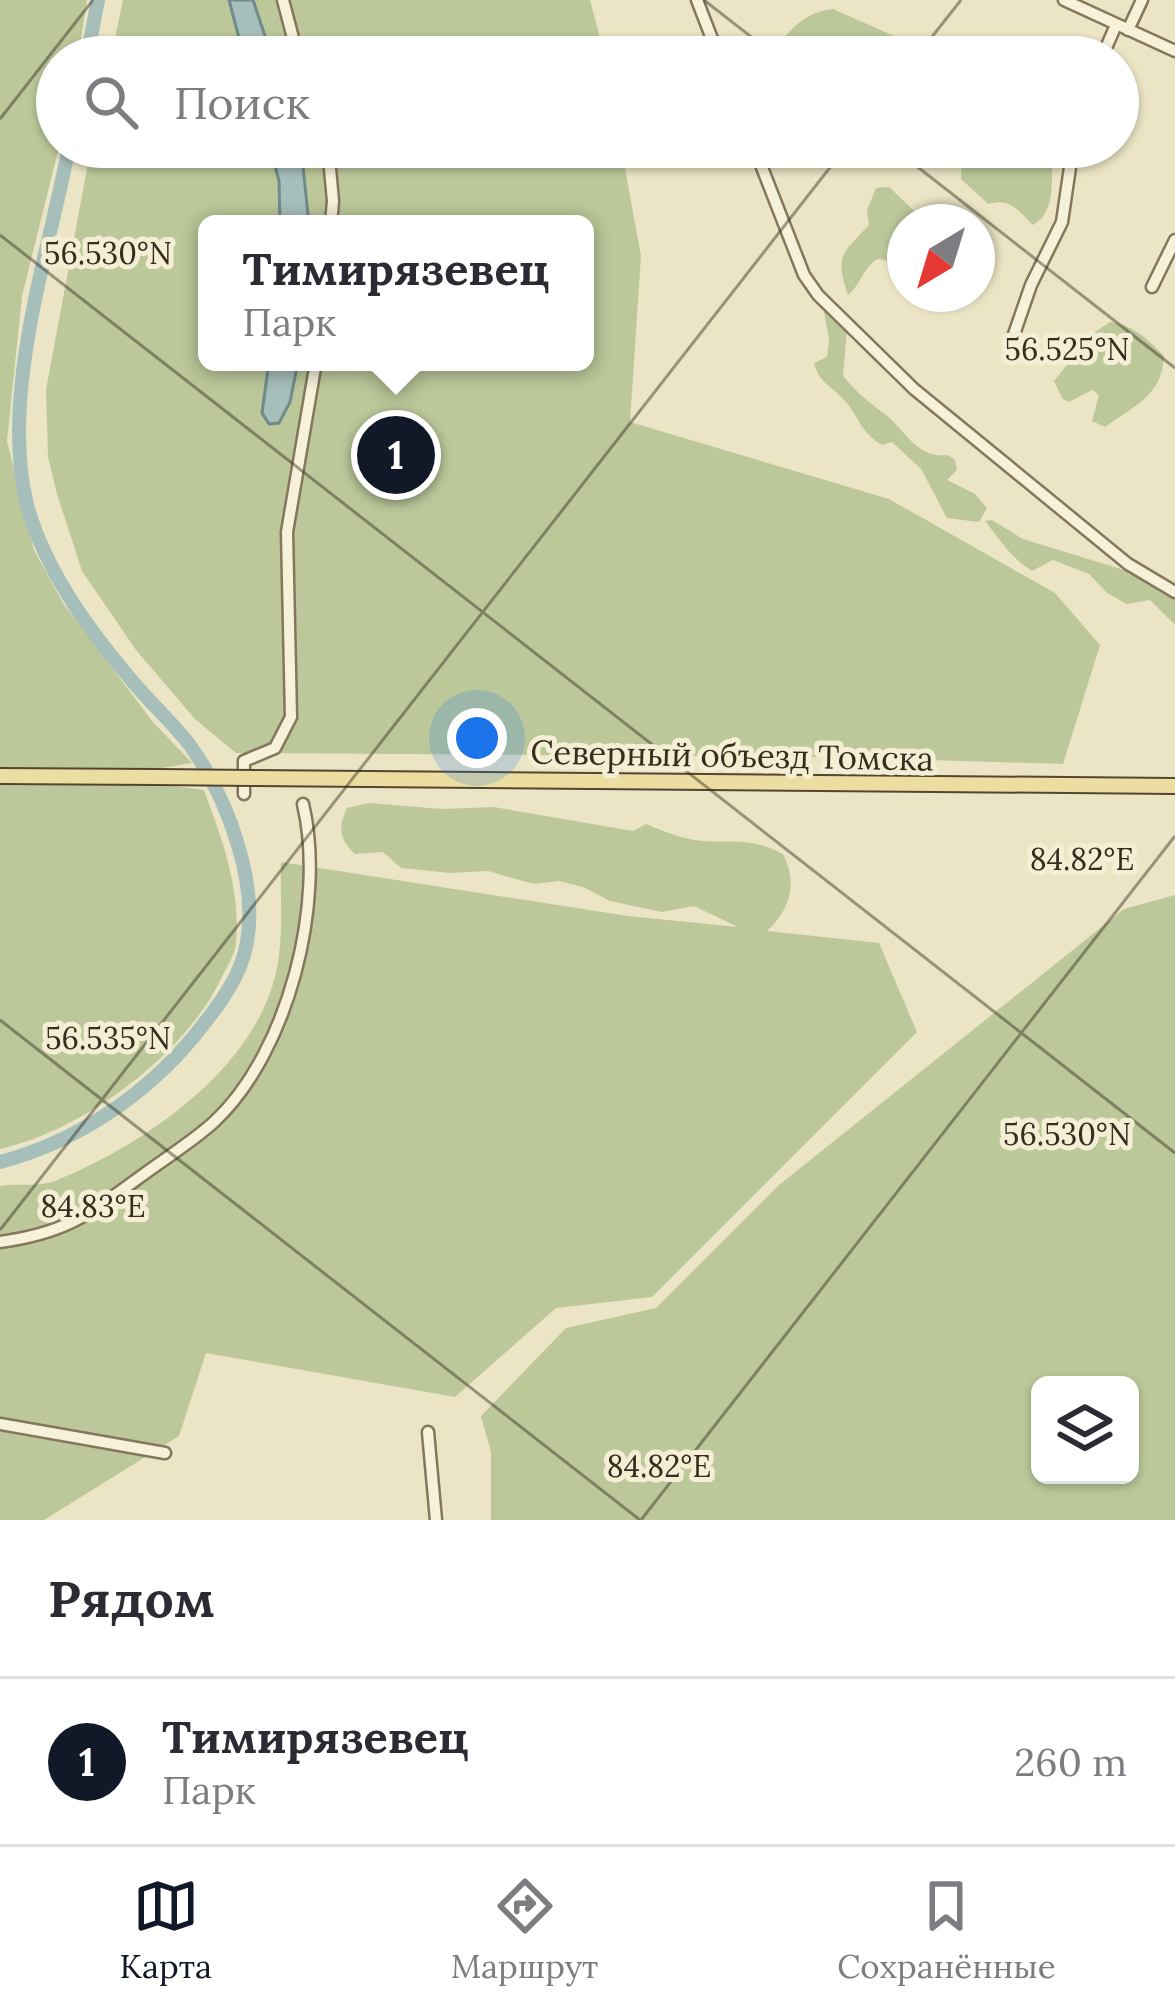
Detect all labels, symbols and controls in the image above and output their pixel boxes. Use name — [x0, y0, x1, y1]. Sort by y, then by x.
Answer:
search box — [36, 36, 1139, 168]
icon: search — [78, 69, 144, 135]
text: Поиск — [174, 74, 310, 131]
north arrow — [887, 204, 995, 312]
popup — [198, 215, 594, 371]
text: 56.530°N — [44, 234, 172, 272]
text: Тимирязевец — [243, 240, 549, 297]
text: Парк — [243, 297, 336, 347]
text: 56.525°N — [1005, 330, 1129, 368]
pin: 1 — [357, 410, 435, 500]
your location — [447, 708, 507, 768]
street label: Северный объезд Томска — [530, 730, 934, 780]
text: 84.82°E — [1030, 840, 1134, 878]
text: 56.535°N — [45, 1019, 171, 1057]
text: 56.530°N — [1003, 1115, 1131, 1153]
text: 84.83°E — [41, 1187, 145, 1225]
map controls — [1031, 1376, 1139, 1484]
button: layers — [1031, 1376, 1139, 1484]
text: 84.82°E — [607, 1447, 711, 1485]
text: Рядом — [48, 1566, 214, 1631]
text: Тимирязевец — [162, 1708, 469, 1765]
text: 1 — [79, 1737, 95, 1787]
text: 260 m — [1014, 1737, 1127, 1787]
text: Парк — [162, 1765, 256, 1815]
tab: Карта — [119, 1873, 212, 1987]
tab: Маршрут — [451, 1873, 598, 1987]
tab: Сохранённые — [837, 1873, 1056, 1987]

